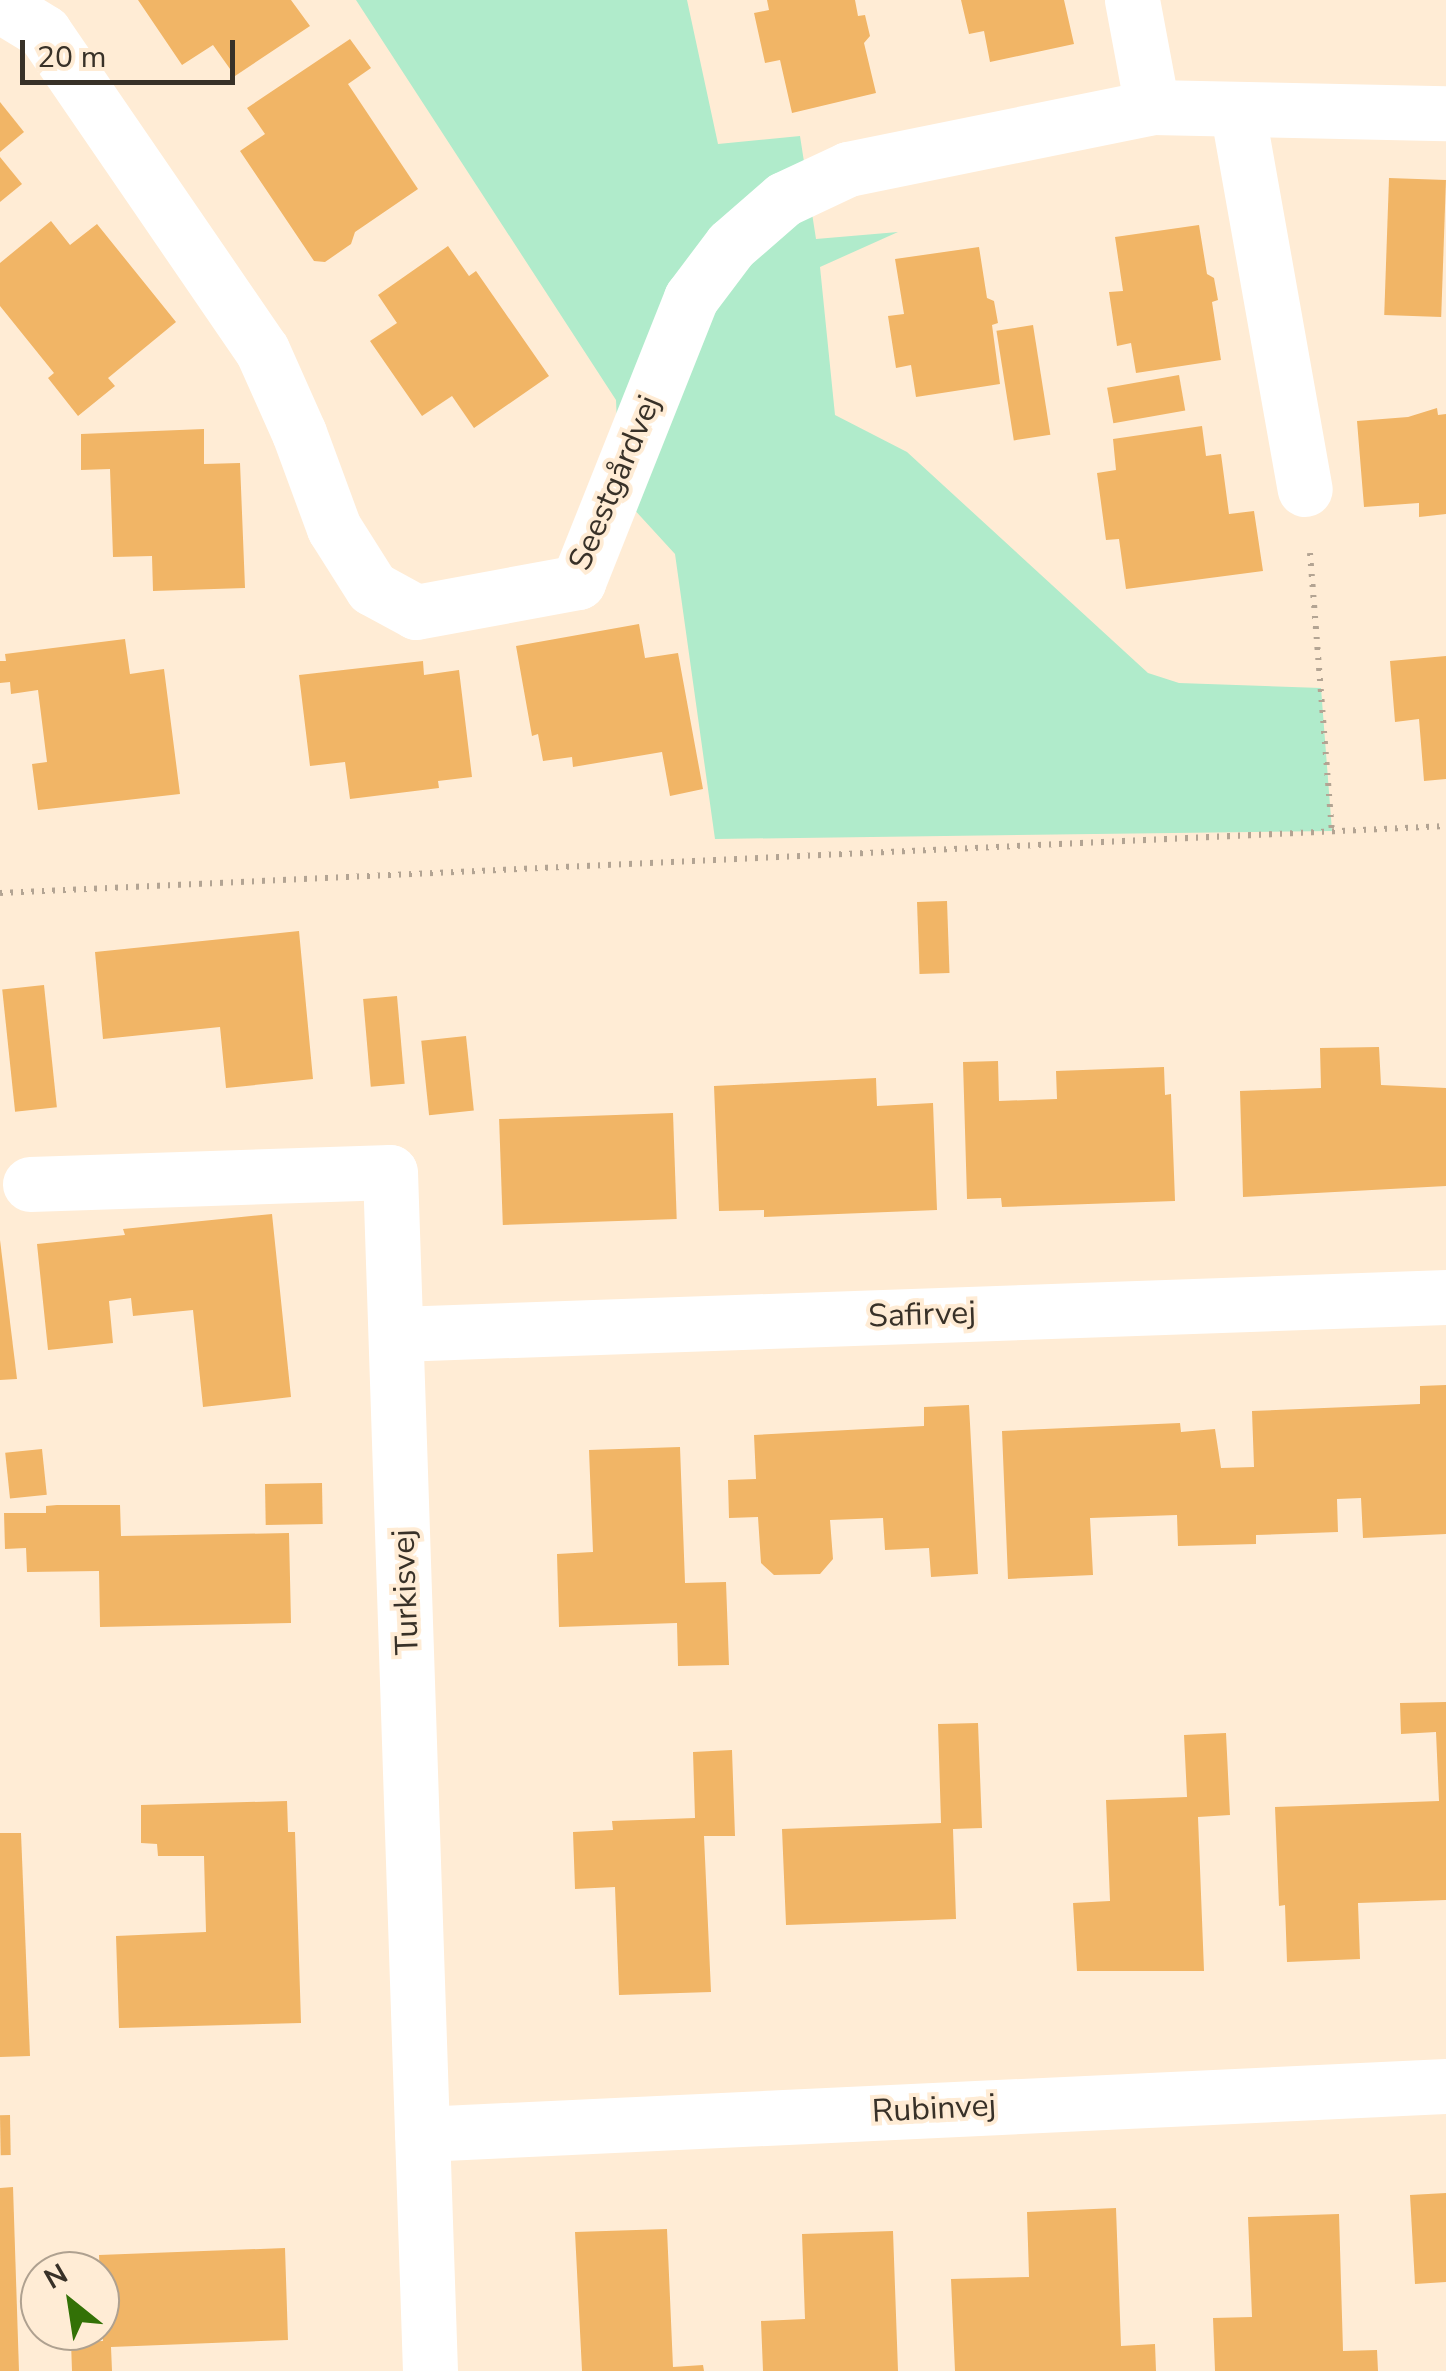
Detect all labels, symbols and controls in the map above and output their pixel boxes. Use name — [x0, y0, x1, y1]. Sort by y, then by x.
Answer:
scale bar — [25, 20, 240, 82]
text: 20 m — [37, 37, 106, 78]
street label: Seestgårdvej — [561, 390, 669, 576]
street label: Safirvej — [867, 1294, 977, 1336]
street label: Turkisvej — [385, 1529, 427, 1655]
street label: Rubinvej — [871, 2087, 997, 2131]
north arrow — [20, 2251, 120, 2351]
text: N — [37, 2255, 75, 2298]

